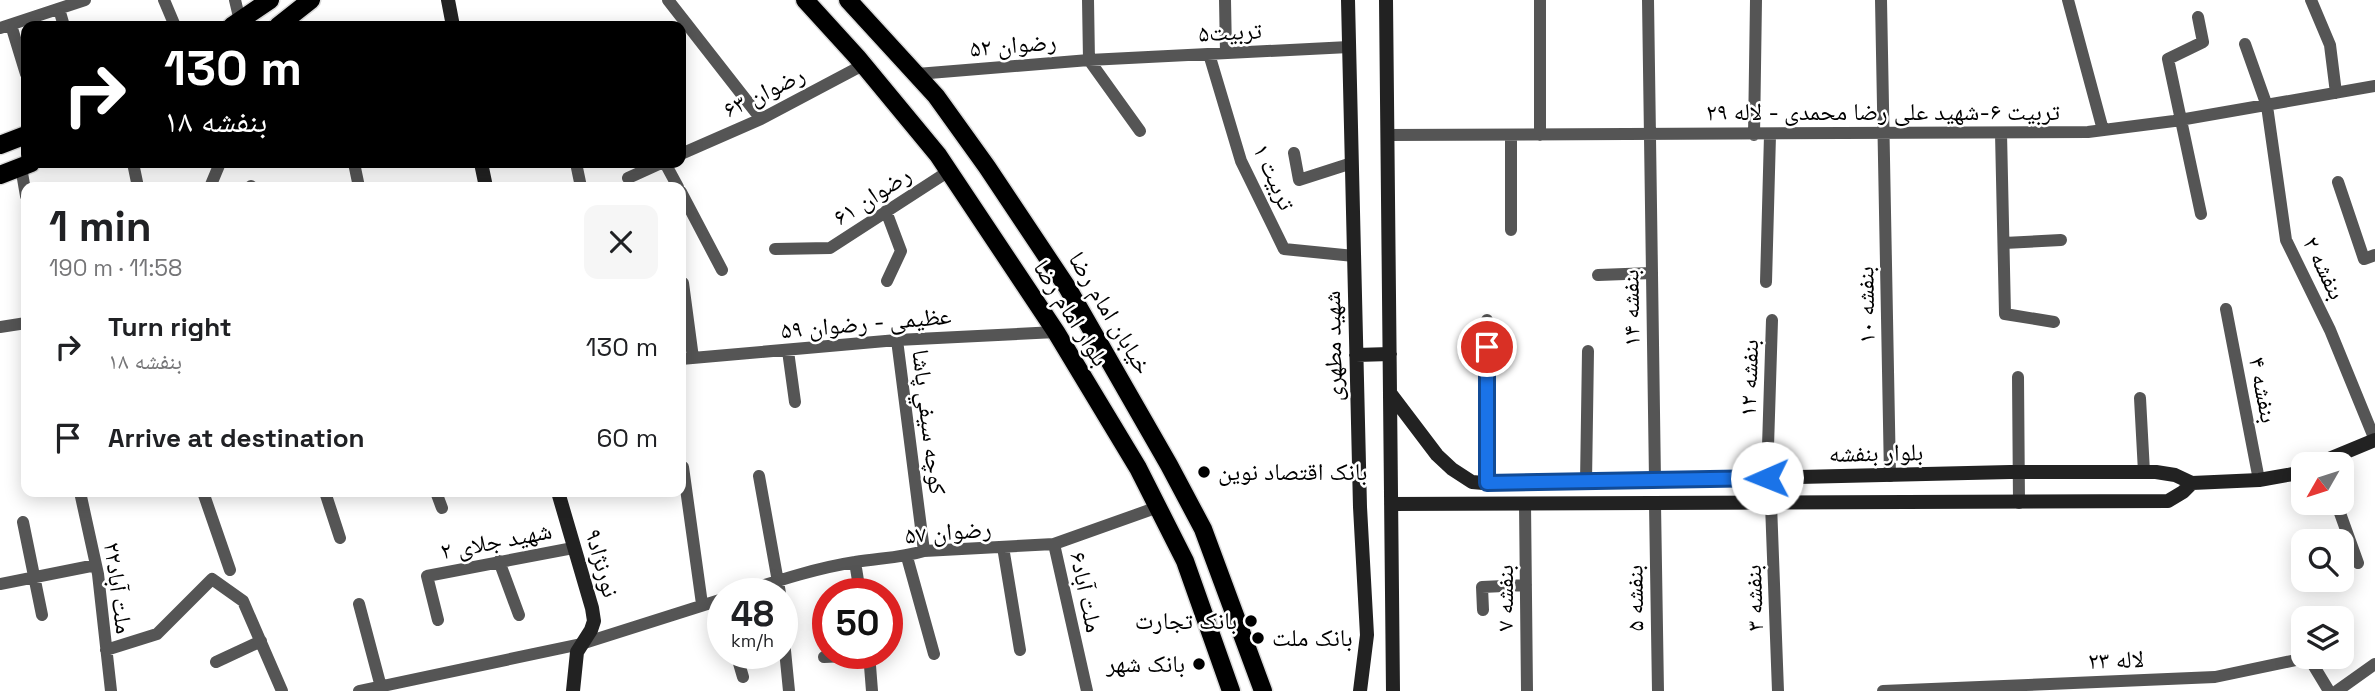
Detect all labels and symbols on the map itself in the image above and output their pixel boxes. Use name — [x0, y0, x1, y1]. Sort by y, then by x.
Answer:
street label: تربیت۵ — [1197, 14, 1263, 49]
street label: رضوان ۵۲ — [968, 25, 1058, 64]
street label: رضوان ۶۳ — [718, 59, 810, 125]
street label: تربیت ۶-شهید علی رضا محمدی - لاله ۲۹ — [1706, 96, 2060, 127]
street label: تربیت ۱ — [1246, 139, 1303, 215]
street label: رضوان ۶۱ — [827, 159, 917, 232]
street label: بنفشه ۲ — [2296, 231, 2353, 305]
street label: خیابان امام رضا — [1061, 246, 1159, 380]
street label: بلوار امام رضا — [1026, 254, 1116, 372]
street label: بنفشه ۱۰ — [1849, 266, 1882, 344]
street label: بنفشه ۱۴ — [1614, 269, 1647, 347]
street label: شهید مطهری — [1316, 290, 1349, 402]
street label: عظیمی - رضوان ۵۹ — [779, 300, 952, 345]
pin — [1457, 317, 1517, 377]
street label: بنفشه ۱۲ — [1732, 339, 1765, 417]
street label: كوچه سيفي پاشا — [901, 348, 954, 497]
street label: بنفشه ۴ — [2242, 354, 2285, 426]
street label: بلوار بنفشه — [1828, 436, 1924, 469]
position arrow — [1730, 441, 1804, 515]
north arrow — [2291, 452, 2354, 514]
place label: بانک اقتصاد نوین — [1218, 456, 1367, 487]
marker: بانک اقتصاد نوین — [1196, 464, 1212, 480]
street label: رضوان ۵۷ — [903, 512, 993, 551]
street label: شهید جلای ۲ — [438, 515, 554, 566]
street label: نورنژاد۹ — [578, 525, 627, 601]
street label: ملت آباد۲۲ — [97, 540, 140, 636]
street label: ملت آباد۶ — [1063, 549, 1110, 635]
street label: بنفشه ۵ — [1618, 564, 1651, 632]
street label: بنفشه ۳ — [1737, 564, 1770, 632]
street label: بنفشه ۷ — [1489, 565, 1520, 631]
speed limit sign: 50 — [812, 578, 903, 669]
place label: بانک تجارت — [1135, 605, 1237, 636]
marker: بانک تجارت — [1243, 613, 1259, 629]
place label: بانک ملت — [1272, 622, 1353, 653]
marker: بانک ملت — [1250, 630, 1266, 646]
street label: لاله ۲۳ — [2087, 643, 2145, 676]
place label: بانک شهر — [1105, 648, 1185, 679]
marker: بانک شهر — [1191, 656, 1207, 672]

